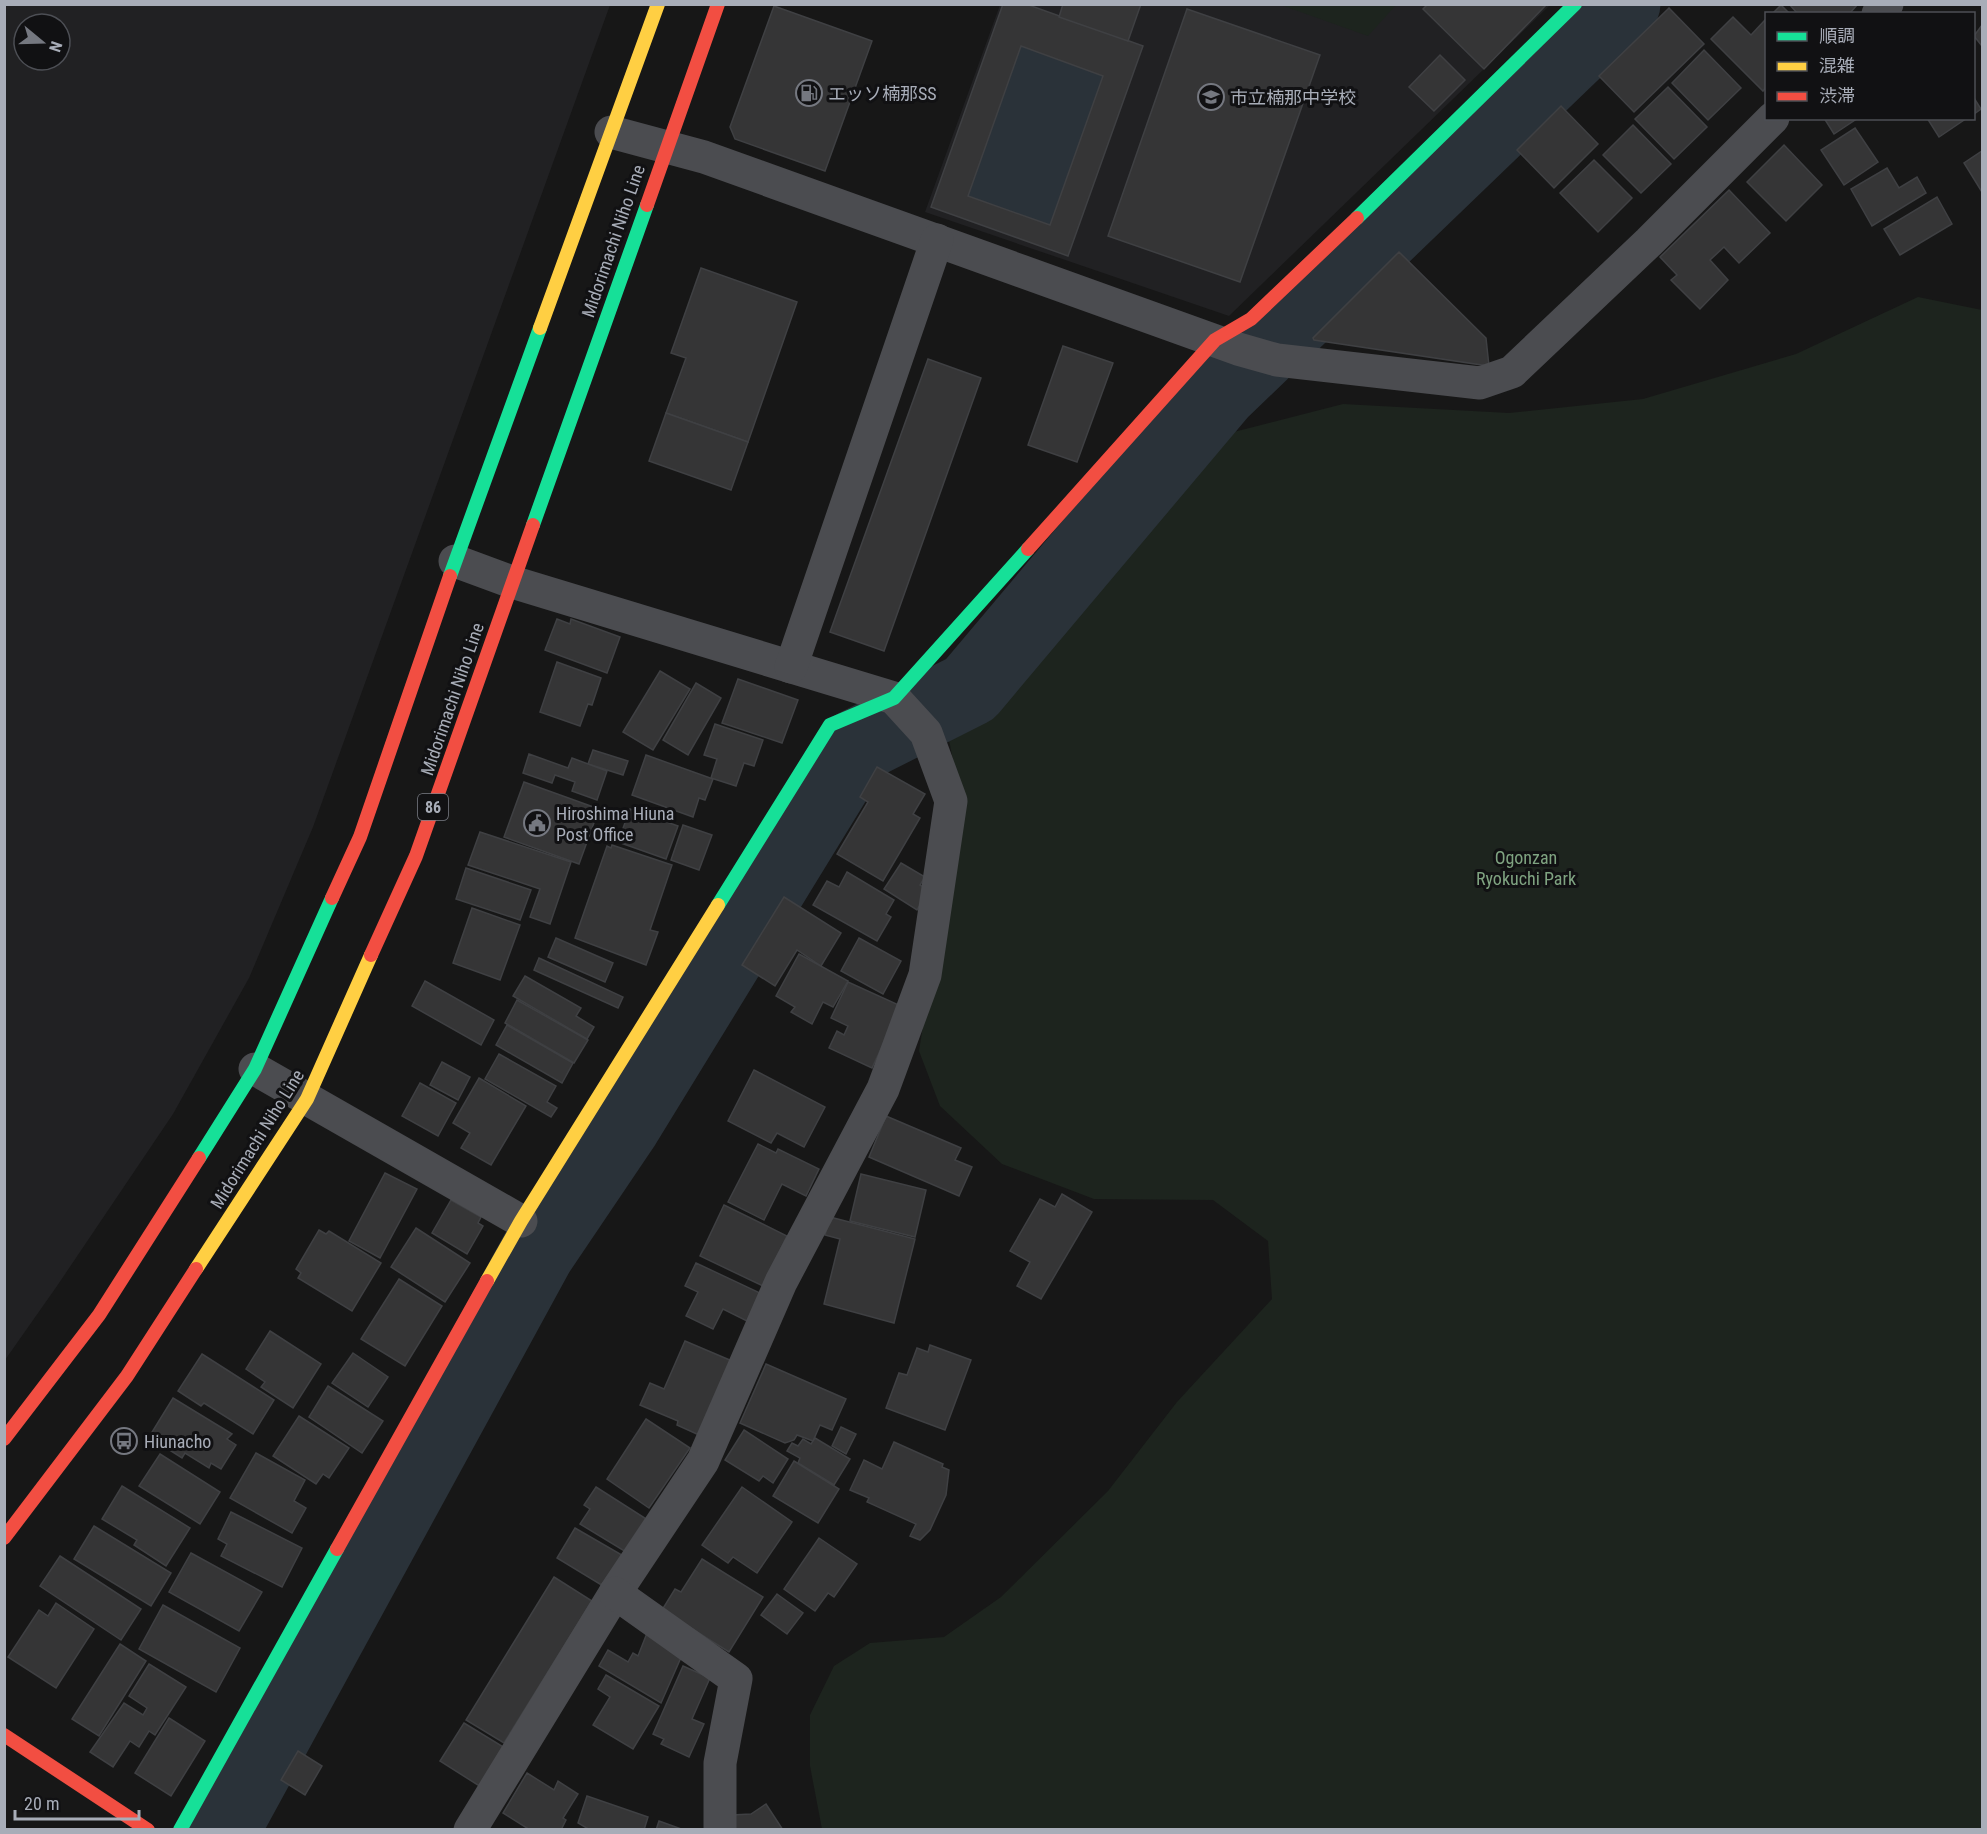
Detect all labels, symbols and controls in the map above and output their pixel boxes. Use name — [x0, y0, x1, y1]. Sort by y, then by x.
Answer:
north arrow — [12, 12, 72, 72]
legend — [1765, 12, 1975, 120]
text: 順調 — [1819, 25, 1855, 46]
text: N — [45, 39, 66, 54]
text: 混雑 — [1819, 55, 1855, 76]
fuel station icon: エッソ楠那SS — [794, 78, 824, 108]
school or university icon: 市立楠那中学校 — [1196, 82, 1226, 112]
place label: エッソ楠那SS — [828, 83, 937, 104]
text: 渋滞 — [1819, 85, 1855, 106]
place label: 市立楠那中学校 — [1230, 87, 1356, 108]
street label: Midorimachi Niho Line — [577, 162, 649, 320]
street label: Midorimachi Niho Line — [416, 620, 488, 778]
road number: 86 — [418, 794, 448, 820]
place label: Hiroshima Hiuna Post Office — [556, 803, 674, 845]
public building icon: Hiroshima Hiuna Post Office — [522, 808, 552, 838]
park label: Ogonzan Ryokuchi Park — [1476, 847, 1576, 889]
street label: Midorimachi Niho Line — [206, 1066, 308, 1212]
bus stop icon: Hiunacho — [109, 1426, 139, 1456]
place label: Hiunacho — [144, 1431, 211, 1452]
scale bar — [15, 1783, 140, 1821]
text: 20 m — [24, 1793, 59, 1814]

